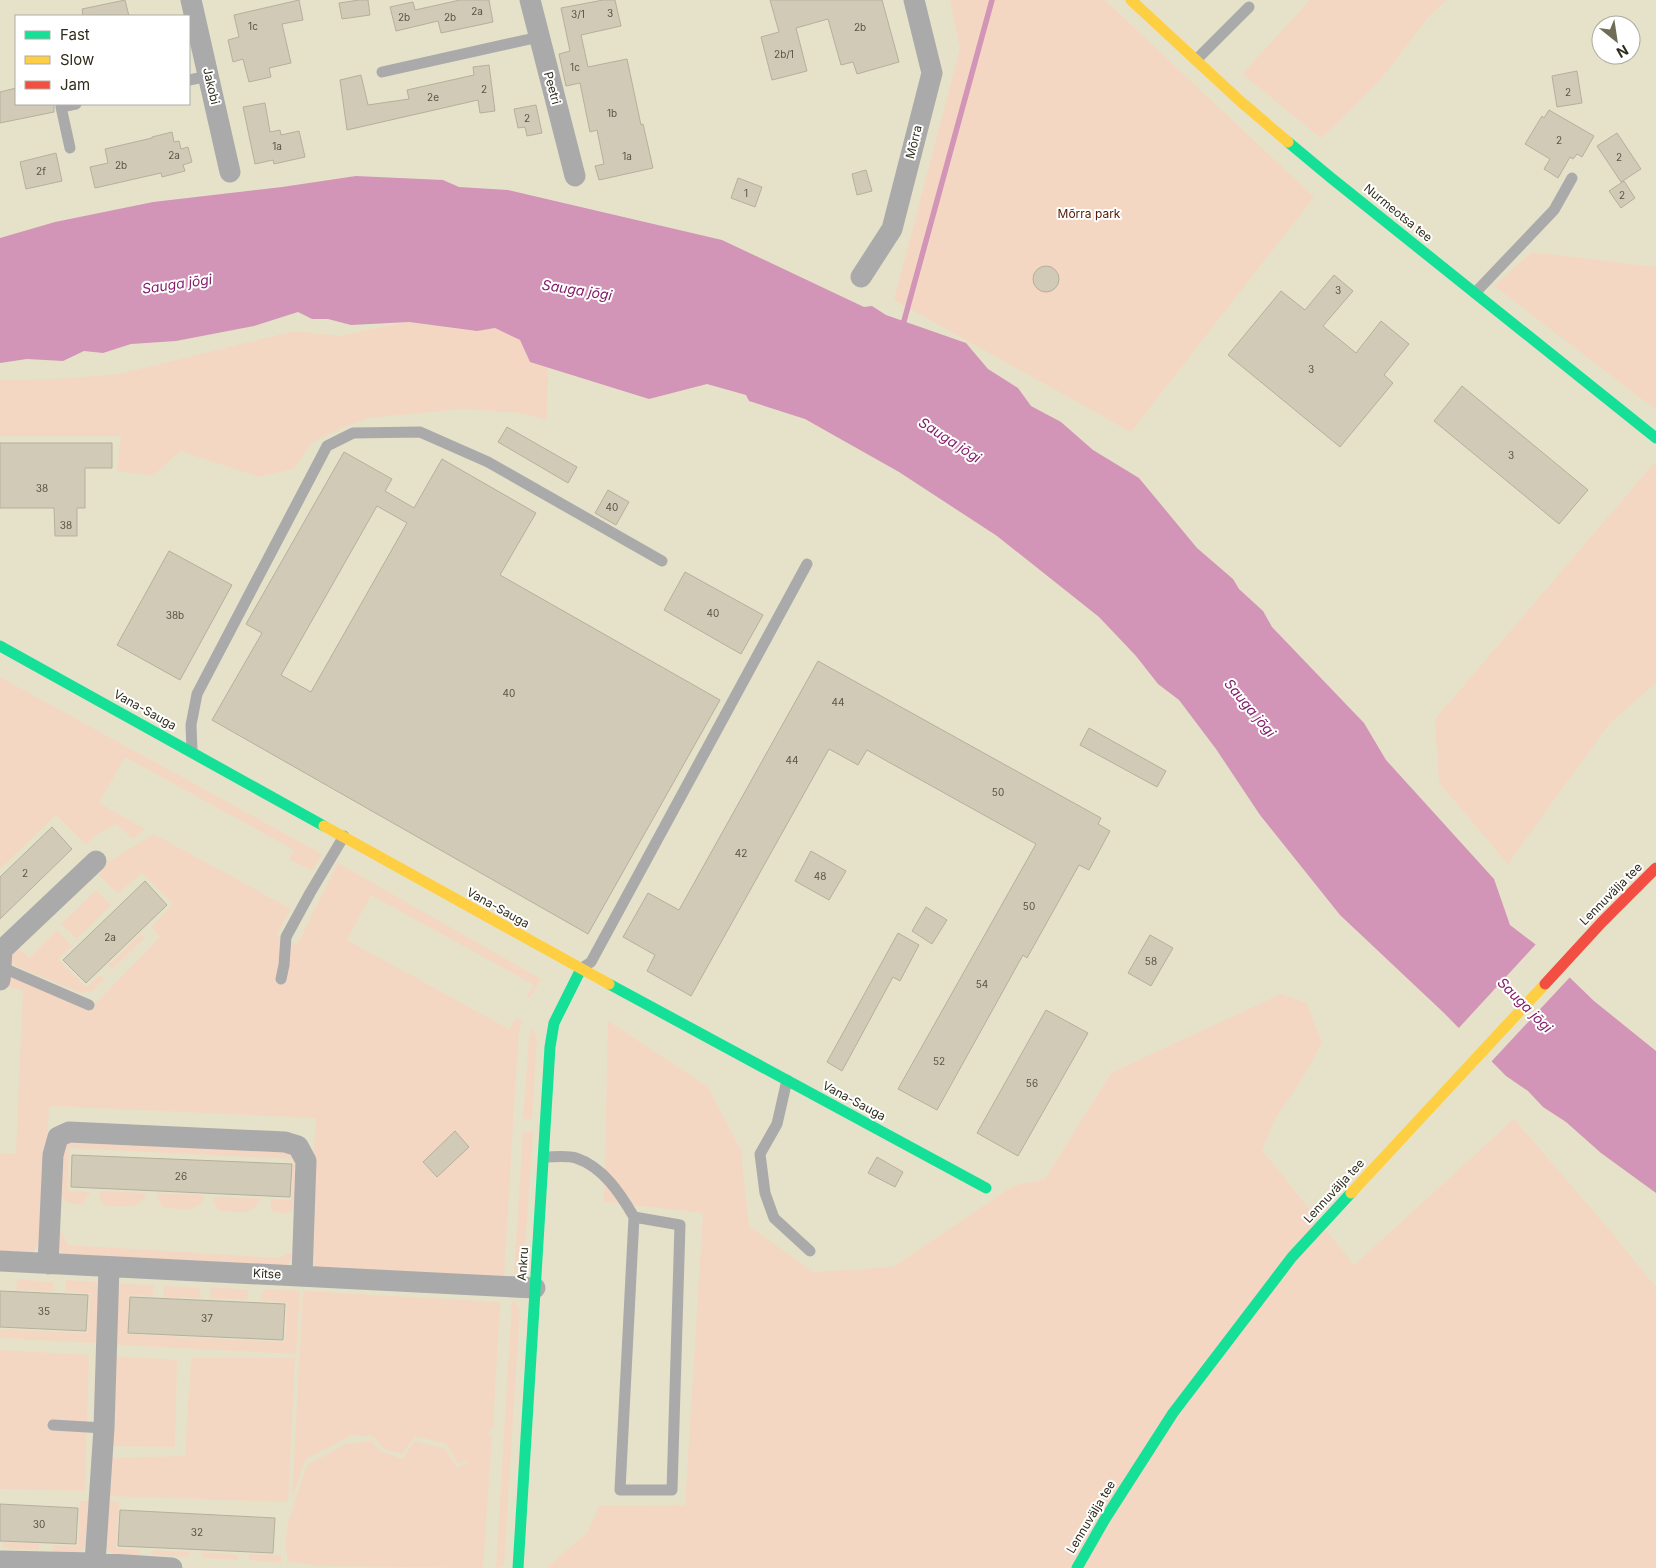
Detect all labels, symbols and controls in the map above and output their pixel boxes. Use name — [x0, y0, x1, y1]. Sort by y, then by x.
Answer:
house number: 2a — [471, 5, 483, 17]
house number: 3 — [607, 7, 613, 19]
house number: 3/1 — [571, 8, 585, 20]
house number: 2b — [398, 11, 410, 23]
house number: 2b — [444, 11, 456, 23]
legend — [15, 15, 190, 105]
north arrow — [1591, 15, 1641, 65]
house number: 1c — [248, 20, 258, 32]
house number: 2b — [854, 21, 866, 33]
text: Fast — [60, 25, 90, 44]
text: N — [1614, 42, 1632, 62]
house number: 2b/1 — [774, 48, 794, 60]
text: Slow — [60, 50, 94, 69]
house number: 1c — [570, 61, 580, 73]
street label: Jakobi — [200, 66, 223, 106]
street label: Peetri — [541, 70, 564, 106]
text: Jam — [60, 75, 90, 94]
house number: 2 — [481, 83, 487, 95]
house number: 2 — [1565, 86, 1571, 98]
house number: 2e — [427, 91, 439, 103]
house number: 1b — [607, 107, 617, 119]
house number: 2 — [524, 112, 530, 124]
street label: Mõrra — [902, 124, 925, 160]
house number: 2 — [1556, 134, 1562, 146]
house number: 1a — [272, 140, 282, 152]
house number: 2a — [168, 149, 180, 161]
house number: 1a — [622, 150, 632, 162]
house number: 2 — [1616, 151, 1622, 163]
house number: 2b — [115, 159, 127, 171]
house number: 2f — [36, 165, 46, 177]
street label: Nurmeotsa tee — [1361, 180, 1436, 245]
house number: 1 — [744, 187, 748, 199]
house number: 2 — [1619, 189, 1625, 201]
park label: Mõrra park — [1058, 206, 1121, 221]
water label: Sauga jõgi — [141, 270, 214, 297]
water label: Sauga jõgi — [541, 276, 614, 304]
house number: 3 — [1335, 284, 1341, 296]
house number: 3 — [1308, 363, 1314, 375]
water label: Sauga jõgi — [916, 413, 985, 466]
house number: 3 — [1508, 449, 1514, 461]
house number: 38 — [36, 482, 48, 494]
house number: 40 — [606, 501, 618, 513]
house number: 38 — [60, 519, 72, 531]
house number: 40 — [707, 607, 719, 619]
house number: 38b — [166, 609, 184, 621]
water label: Sauga jõgi — [1221, 675, 1280, 741]
street label: Vana-Sauga — [111, 686, 179, 733]
house number: 40 — [503, 687, 515, 699]
house number: 44 — [832, 696, 844, 708]
house number: 44 — [786, 754, 798, 766]
house number: 50 — [992, 786, 1004, 798]
house number: 42 — [735, 847, 747, 859]
street label: Lennuvälja tee — [1576, 859, 1645, 928]
house number: 2 — [22, 867, 28, 879]
house number: 48 — [814, 870, 826, 882]
street label: Vana-Sauga — [464, 884, 532, 931]
house number: 50 — [1023, 900, 1035, 912]
house number: 2a — [104, 931, 116, 943]
house number: 58 — [1145, 955, 1157, 967]
water label: Sauga jõgi — [1494, 974, 1557, 1036]
house number: 54 — [976, 978, 988, 990]
house number: 52 — [933, 1055, 945, 1067]
house number: 56 — [1026, 1077, 1038, 1089]
street label: Vana-Sauga — [820, 1078, 888, 1123]
street label: Lennuvälja tee — [1300, 1155, 1367, 1226]
house number: 26 — [175, 1170, 187, 1182]
street label: Ankru — [514, 1247, 531, 1281]
street label: Kitse — [253, 1265, 282, 1282]
house number: 35 — [38, 1305, 50, 1317]
house number: 37 — [201, 1312, 213, 1324]
street label: Lennuvälja tee — [1063, 1478, 1118, 1556]
house number: 30 — [33, 1518, 45, 1530]
house number: 32 — [191, 1526, 203, 1538]

